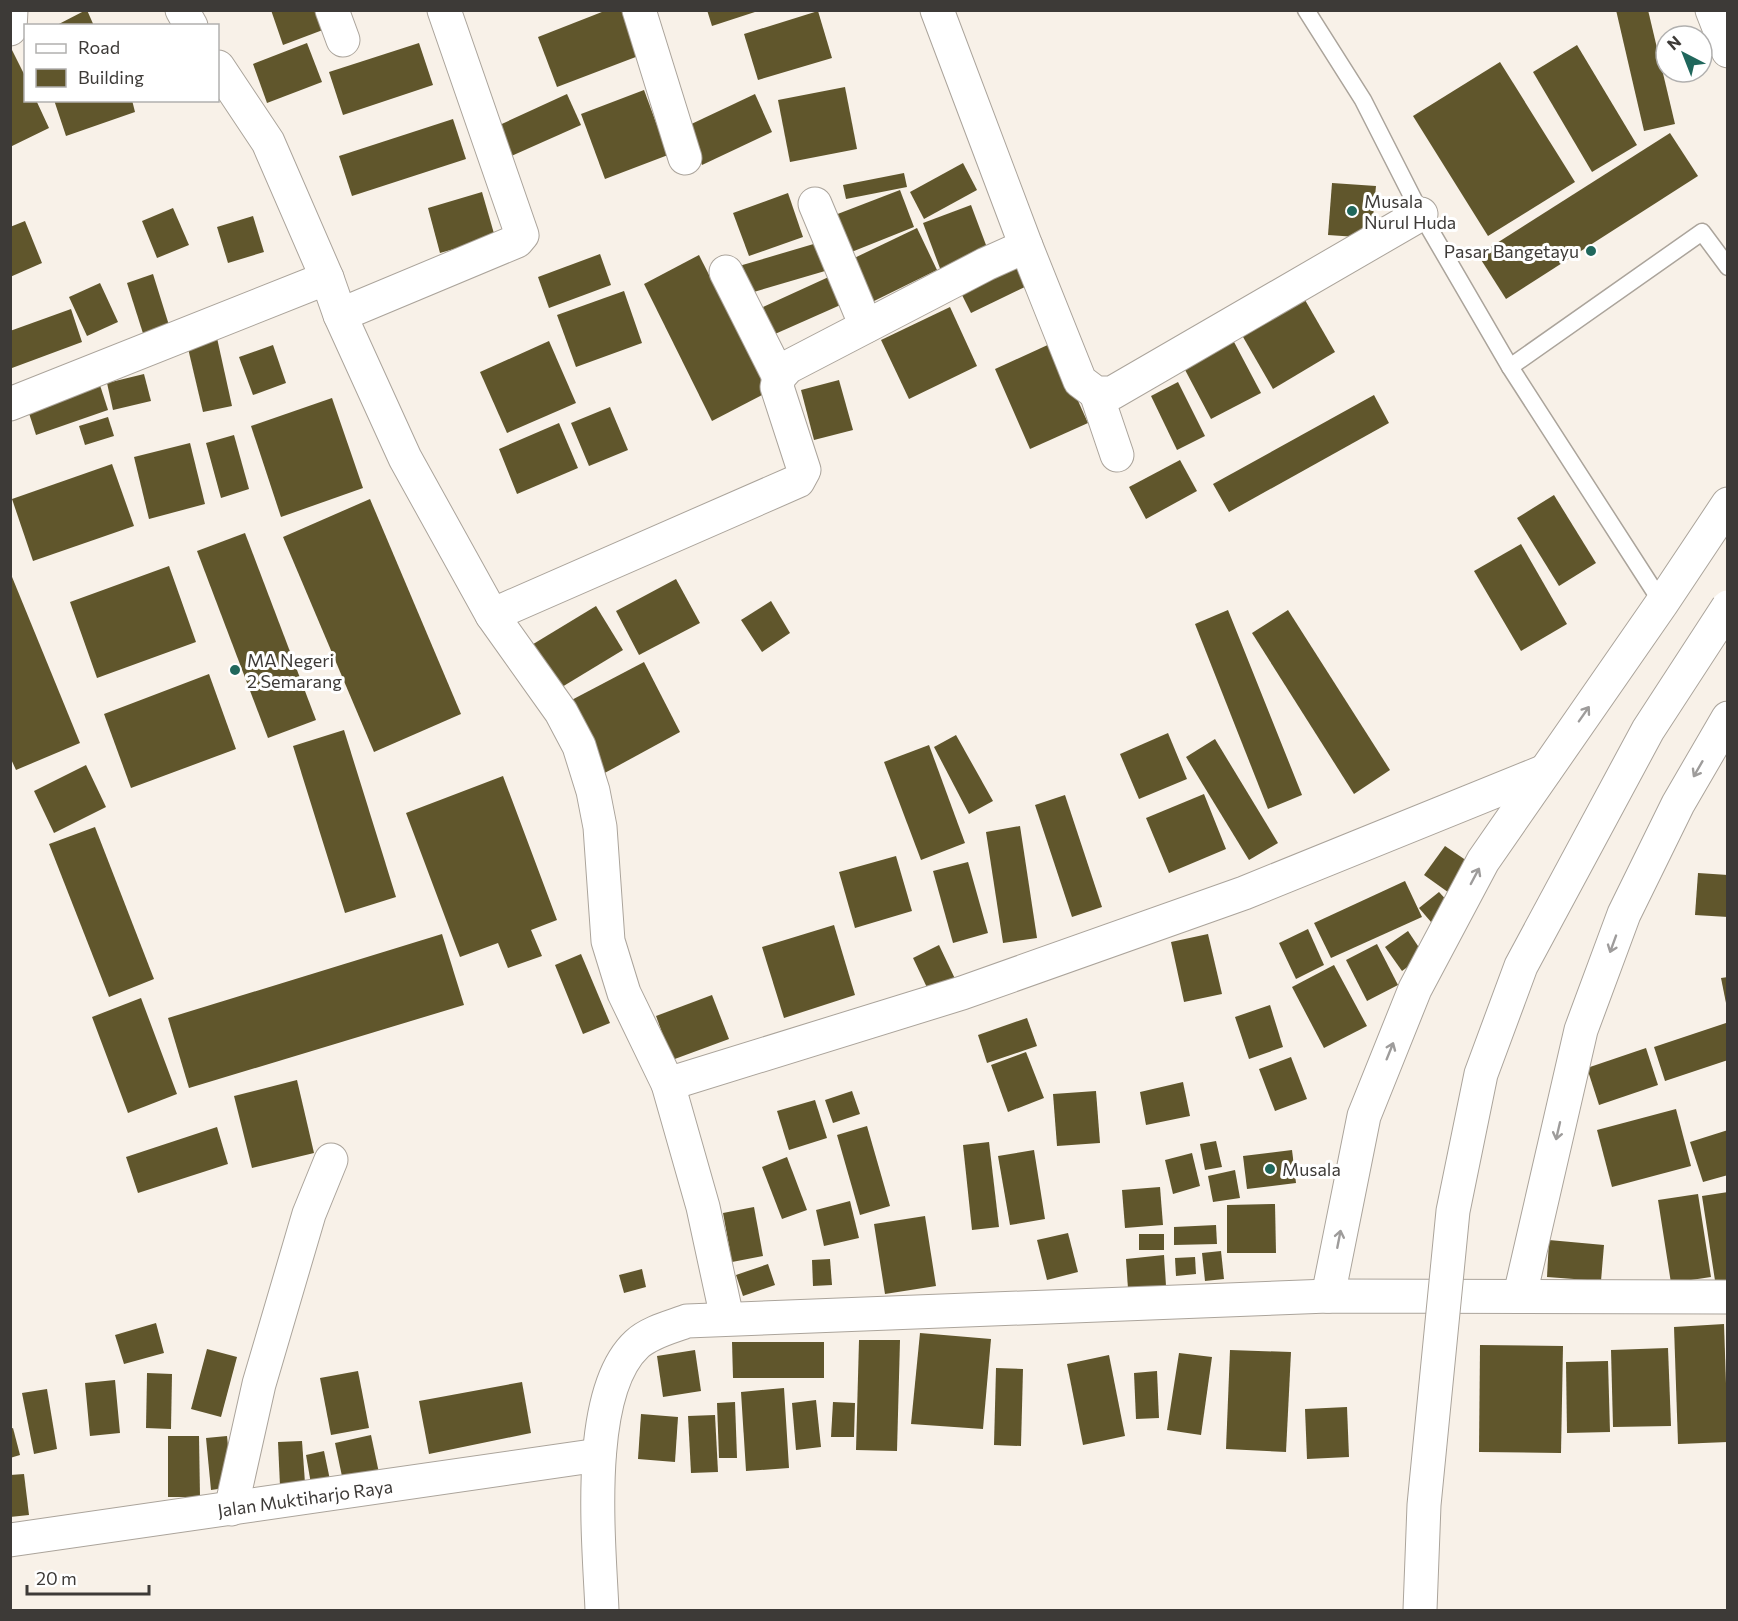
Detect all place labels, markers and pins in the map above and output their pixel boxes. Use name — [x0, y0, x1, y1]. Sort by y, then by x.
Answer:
place label: Musala Nurul Huda — [1364, 190, 1456, 233]
marker: Musala Nurul Huda — [1345, 204, 1359, 218]
place label: Pasar Bangetayu — [1444, 240, 1579, 262]
marker: Pasar Bangetayu — [1584, 244, 1598, 258]
place label: MA Negeri 2 Semarang — [247, 649, 342, 692]
marker: MA Negeri 2 Semarang — [228, 663, 242, 677]
place label: Musala — [1282, 1158, 1341, 1180]
marker: Musala — [1263, 1162, 1277, 1176]

